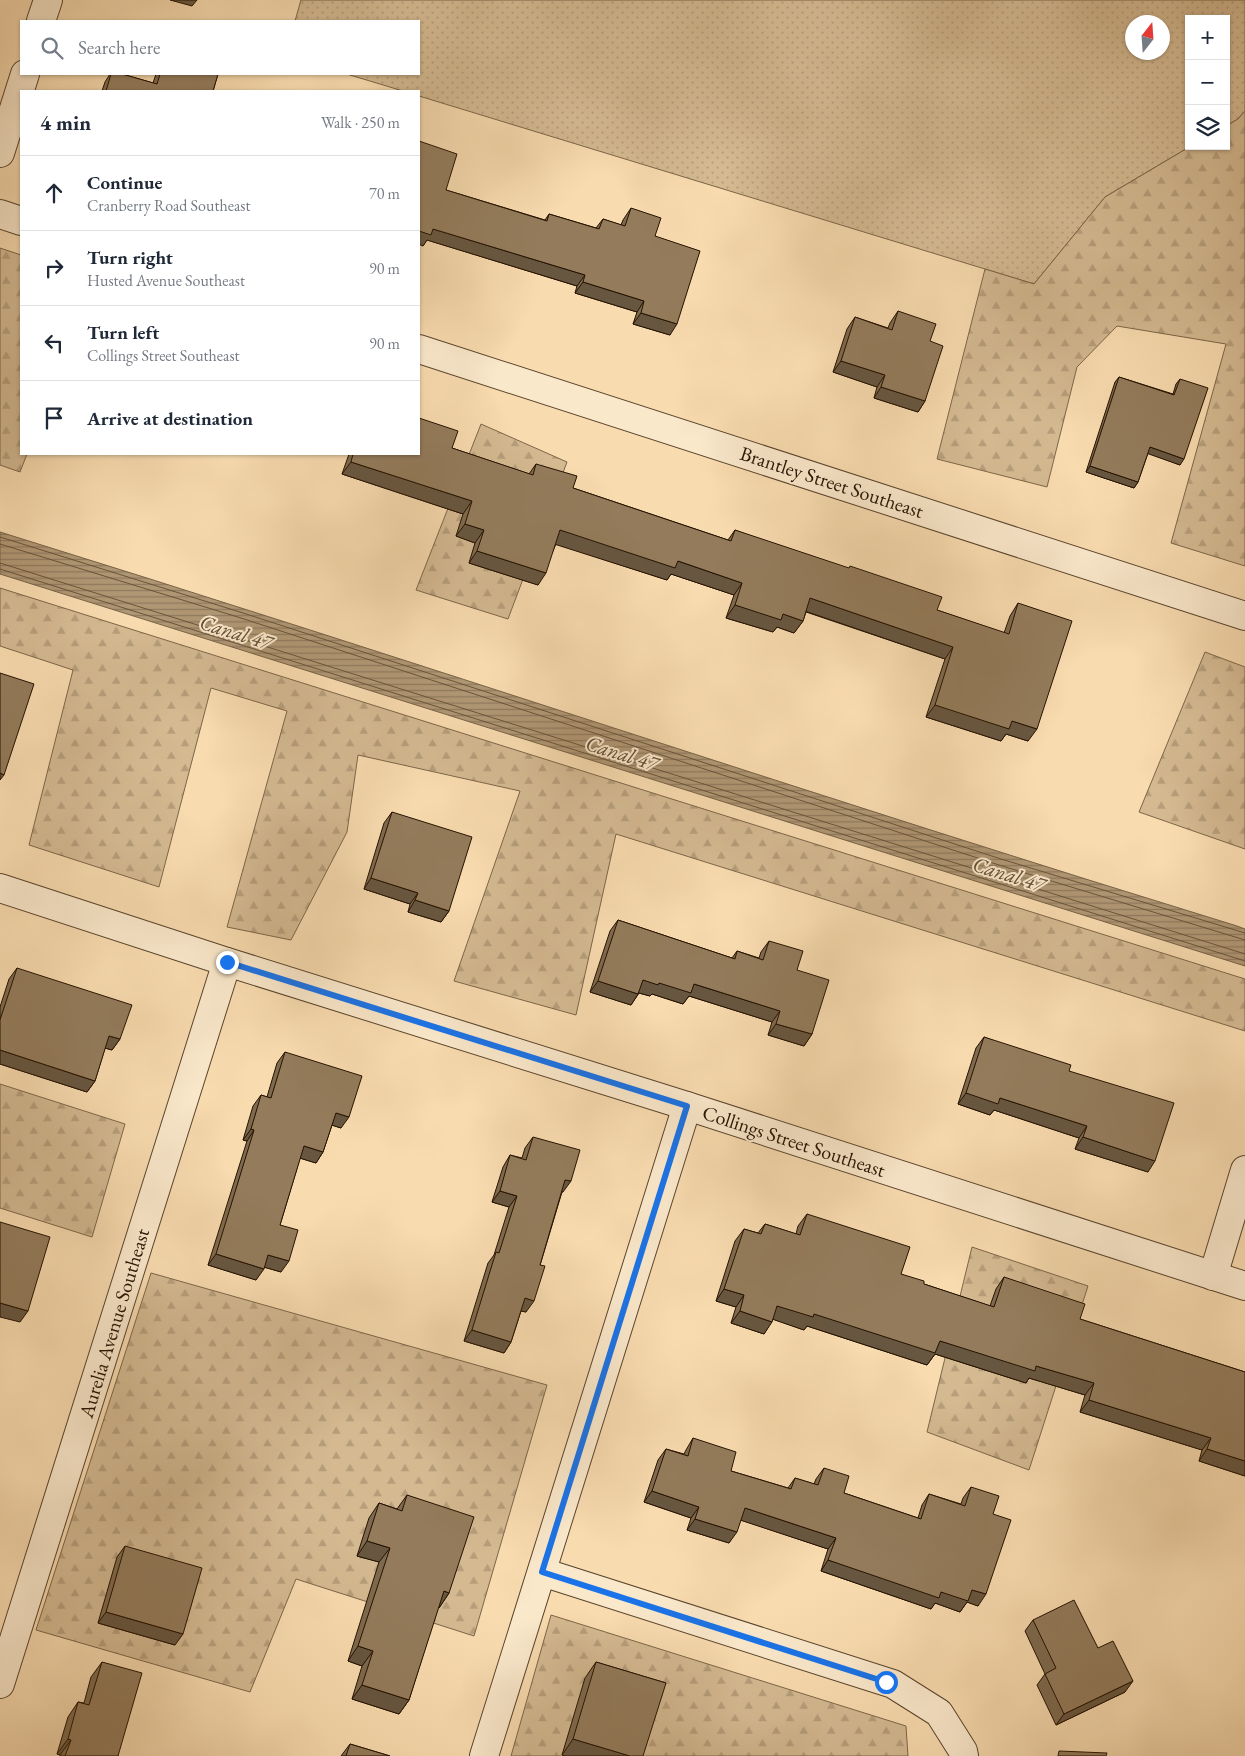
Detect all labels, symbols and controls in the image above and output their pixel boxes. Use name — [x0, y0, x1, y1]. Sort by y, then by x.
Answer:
north arrow — [1125, 15, 1170, 60]
map controls — [1185, 15, 1230, 150]
button: + — [1185, 15, 1230, 60]
search box — [20, 20, 420, 75]
icon: search — [38, 34, 66, 62]
text: Search here — [78, 35, 160, 60]
button: − — [1185, 60, 1230, 105]
button: layers — [1185, 105, 1230, 150]
text: 4 min — [40, 109, 91, 136]
text: Walk · 250 m — [321, 112, 400, 133]
text: Continue — [87, 170, 162, 195]
icon: ahead — [40, 179, 68, 207]
text: 70 m — [369, 183, 400, 204]
text: Cranberry Road Southeast — [87, 195, 250, 216]
text: Turn right — [87, 245, 173, 270]
icon: right — [40, 254, 68, 282]
text: 90 m — [369, 258, 400, 279]
text: Husted Avenue Southeast — [87, 270, 245, 291]
text: Turn left — [87, 320, 159, 345]
icon: left — [40, 329, 68, 357]
text: 90 m — [369, 333, 400, 354]
text: Collings Street Southeast — [87, 345, 240, 366]
icon: arrive — [40, 404, 68, 432]
text: Arrive at destination — [87, 406, 253, 431]
street label: Brantley Street Southeast — [737, 440, 928, 524]
water label: Canal 47 — [196, 608, 278, 657]
water label: Canal 47 — [582, 729, 664, 778]
water label: Canal 47 — [969, 850, 1051, 899]
route end — [216, 951, 239, 974]
street label: Collings Street Southeast — [699, 1099, 889, 1183]
street label: Aurelia Avenue Southeast — [73, 1224, 155, 1422]
route start — [875, 1671, 898, 1694]

